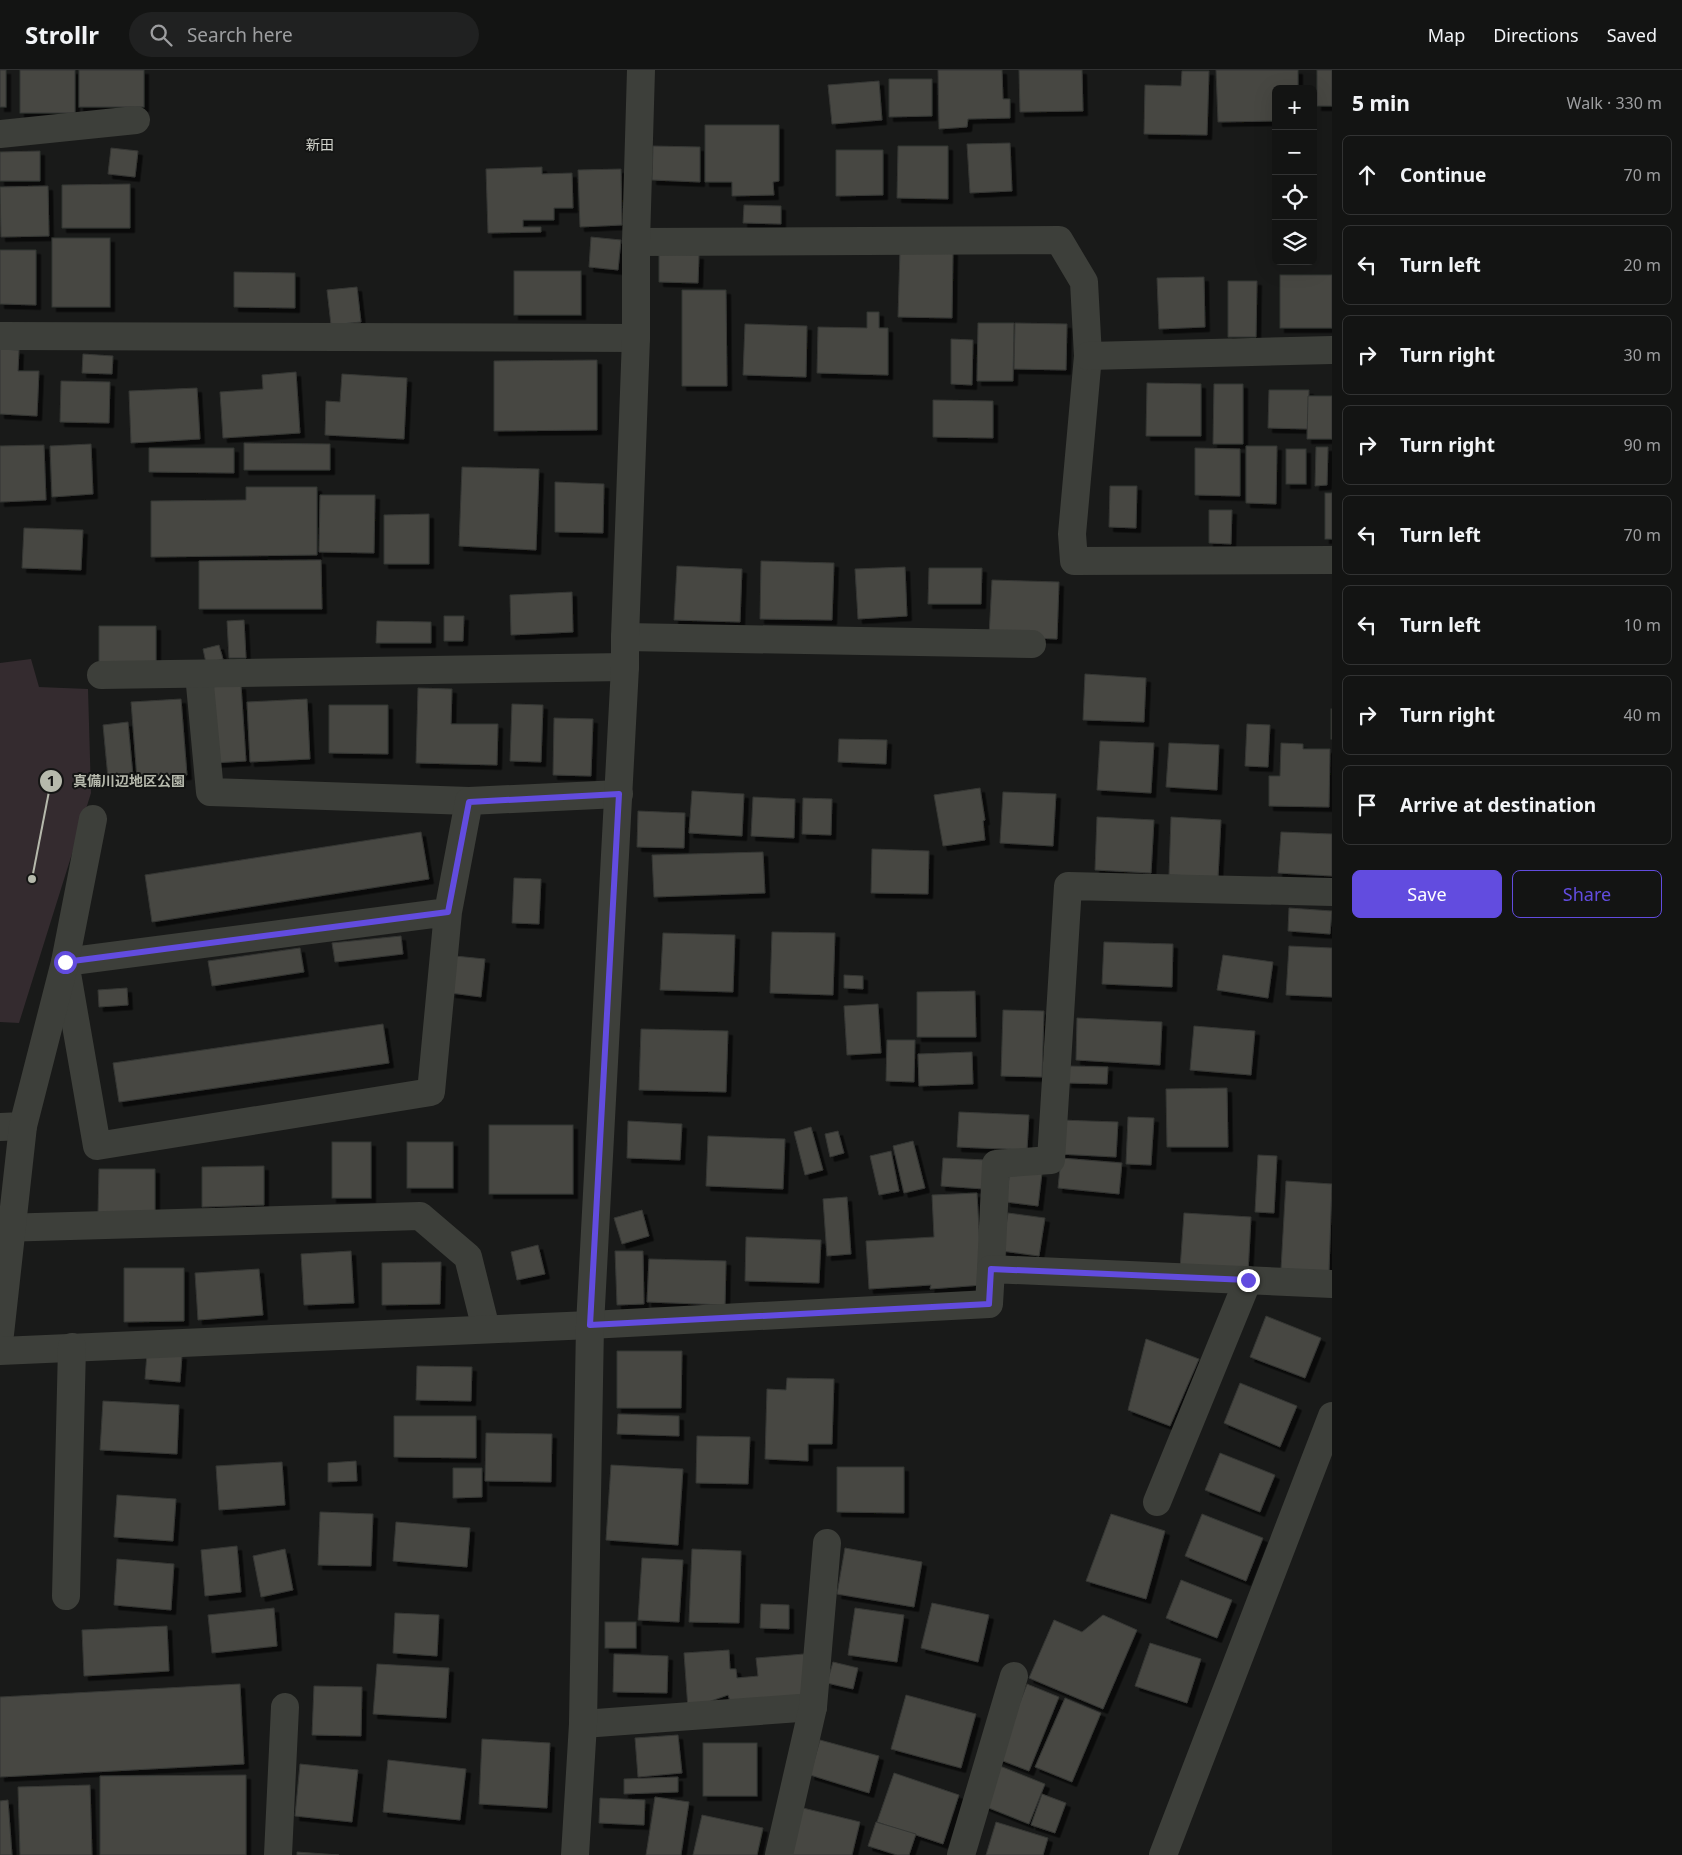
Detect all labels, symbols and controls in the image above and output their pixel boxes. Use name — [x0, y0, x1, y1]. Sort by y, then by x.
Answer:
search box — [129, 12, 479, 57]
text: Strollr — [25, 18, 99, 51]
icon: search — [147, 21, 175, 49]
text: Search here — [187, 22, 293, 48]
text: Map — [1428, 23, 1465, 47]
text: Directions — [1493, 23, 1579, 47]
text: Saved — [1607, 23, 1657, 47]
map controls — [1272, 85, 1317, 265]
button: + — [1272, 85, 1317, 130]
text: 5 min — [1352, 89, 1410, 117]
text: Walk · 330 m — [1567, 92, 1662, 114]
button: − — [1272, 130, 1317, 175]
district label: 新田 — [306, 135, 334, 154]
icon: ahead — [1353, 161, 1381, 189]
text: Continue — [1400, 162, 1486, 188]
text: 70 m — [1624, 164, 1661, 186]
button: locate — [1272, 175, 1317, 220]
button: layers — [1272, 220, 1317, 265]
icon: left — [1353, 251, 1381, 279]
text: Turn left — [1400, 252, 1481, 278]
text: 20 m — [1624, 254, 1661, 276]
icon: right — [1353, 341, 1381, 369]
text: Turn right — [1400, 342, 1495, 368]
text: 30 m — [1624, 344, 1661, 366]
icon: right — [1353, 431, 1381, 459]
text: Turn right — [1400, 432, 1495, 458]
text: 90 m — [1624, 434, 1661, 456]
icon: left — [1353, 521, 1381, 549]
text: Turn left — [1400, 522, 1481, 548]
text: 70 m — [1624, 524, 1661, 546]
icon: left — [1353, 611, 1381, 639]
text: Turn left — [1400, 612, 1481, 638]
text: 10 m — [1624, 614, 1661, 636]
icon: right — [1353, 701, 1381, 729]
text: Turn right — [1400, 702, 1495, 728]
text: 40 m — [1624, 704, 1661, 726]
callout: 真備川辺地区公園 — [38, 766, 195, 795]
text: 1 — [47, 770, 55, 790]
text: 真備川辺地区公園 — [73, 771, 185, 790]
icon: arrive — [1353, 791, 1381, 819]
text: Arrive at destination — [1400, 792, 1596, 818]
button: Save — [1352, 870, 1502, 918]
button: Share — [1512, 870, 1662, 918]
route start — [54, 951, 77, 974]
route end — [1237, 1269, 1260, 1292]

